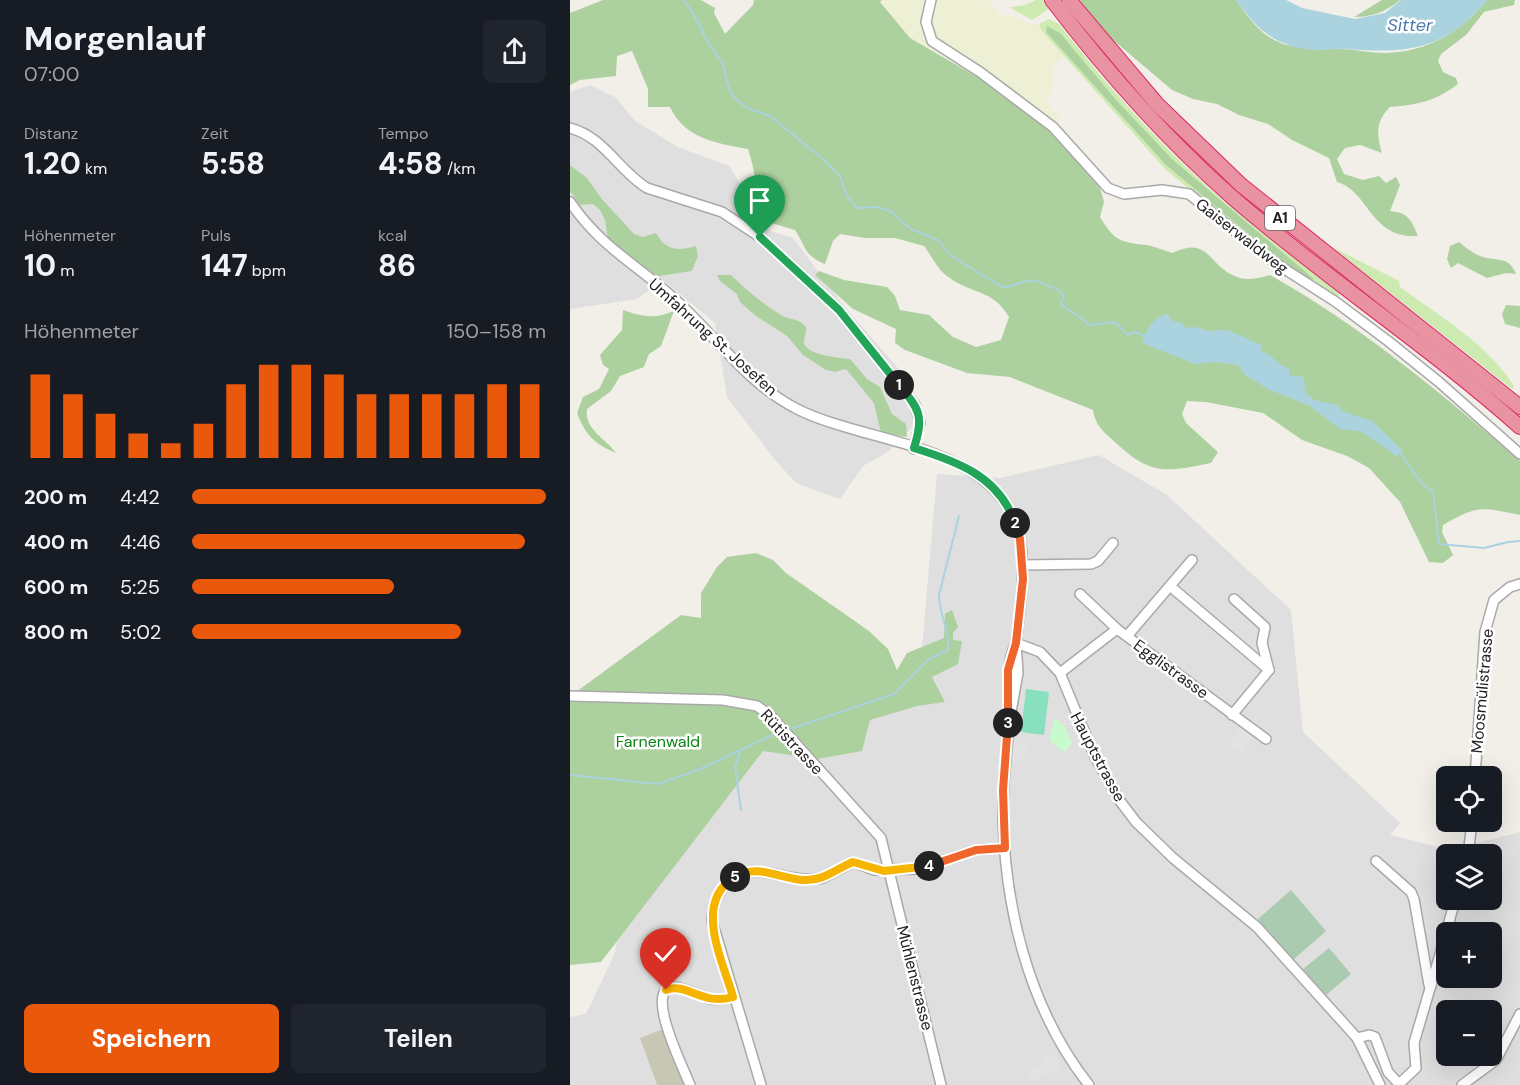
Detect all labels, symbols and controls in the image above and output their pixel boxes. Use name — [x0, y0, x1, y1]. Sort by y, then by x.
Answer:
water label: Sitter — [1387, 13, 1434, 37]
text: Morgenlauf — [24, 17, 206, 60]
button: share — [483, 20, 546, 83]
text: 07:00 — [24, 61, 79, 87]
text: Distanz — [24, 123, 78, 144]
text: Zeit — [201, 123, 229, 144]
text: Tempo — [378, 123, 428, 144]
text: 1.20 — [24, 144, 81, 183]
text: 5:58 — [201, 144, 265, 183]
text: 4:58 — [378, 144, 443, 183]
text: km — [81, 158, 107, 179]
text: /km — [443, 158, 476, 179]
pin — [734, 175, 785, 237]
icon: arrive — [743, 184, 776, 217]
street label: Gaiserwaldweg — [1191, 193, 1293, 279]
road number: A1 — [1265, 206, 1295, 230]
text: Höhenmeter — [24, 225, 116, 246]
text: Puls — [201, 225, 231, 246]
text: kcal — [378, 225, 407, 246]
text: 10 — [24, 246, 56, 285]
text: 147 — [201, 246, 248, 285]
text: 86 — [378, 246, 416, 285]
text: m — [56, 260, 75, 281]
text: bpm — [248, 260, 286, 281]
street label: Umfahrung St. Josefen — [644, 274, 782, 400]
text: Höhenmeter — [24, 318, 139, 344]
text: 150–158 m — [447, 318, 546, 344]
pin: 1 — [884, 370, 914, 400]
text: 1 — [896, 374, 902, 395]
text: 200 m — [24, 484, 87, 510]
text: 4:42 — [120, 484, 160, 510]
pin: 2 — [1000, 508, 1030, 538]
text: 2 — [1010, 512, 1020, 533]
text: 400 m — [24, 529, 89, 555]
text: 4:46 — [120, 529, 161, 555]
text: 600 m — [24, 574, 88, 600]
text: 5:25 — [120, 574, 160, 600]
text: 800 m — [24, 619, 88, 645]
text: 5:02 — [120, 619, 161, 645]
street label: Moosmülistrasse — [1466, 628, 1498, 754]
street label: Egglistrasse — [1129, 635, 1213, 703]
street label: Rütistrasse — [756, 705, 828, 779]
pin: 3 — [993, 708, 1023, 738]
street label: Hauptstrasse — [1066, 709, 1130, 805]
text: 3 — [1003, 712, 1013, 733]
park label: Farnenwald — [616, 731, 700, 752]
map controls — [1436, 766, 1502, 1066]
button: locate — [1436, 766, 1502, 832]
button: layers — [1436, 844, 1502, 910]
pin: 4 — [914, 851, 944, 881]
text: 4 — [924, 855, 934, 876]
pin: 5 — [720, 862, 750, 892]
text: 5 — [730, 866, 740, 887]
button: + — [1436, 922, 1502, 988]
street label: Mühlenstrasse — [892, 923, 938, 1033]
pin — [640, 928, 691, 990]
icon: check — [649, 937, 682, 970]
button: − — [1436, 1000, 1502, 1066]
button: Speichern — [24, 1004, 279, 1073]
button: Teilen — [291, 1004, 546, 1073]

